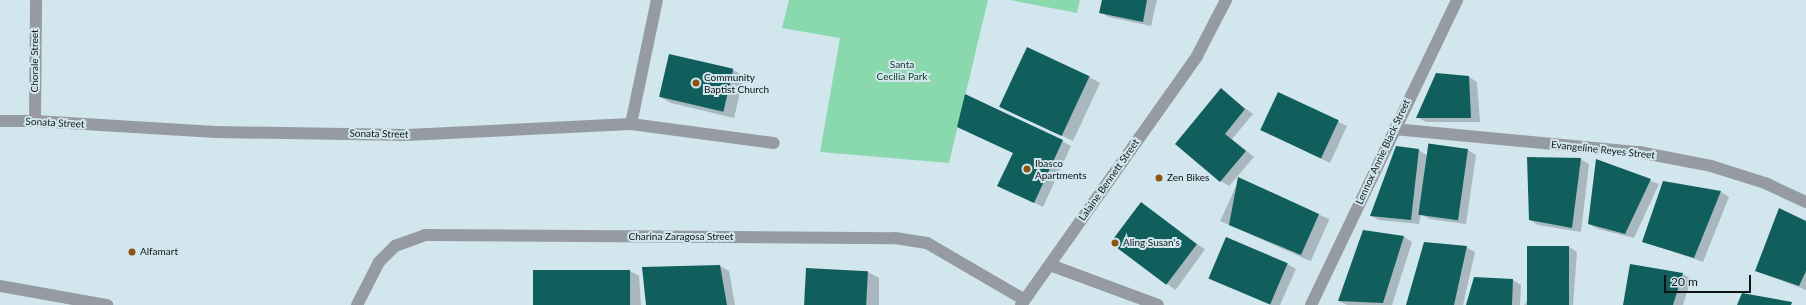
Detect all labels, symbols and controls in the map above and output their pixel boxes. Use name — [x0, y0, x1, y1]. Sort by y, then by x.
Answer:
street label: Chorale Street — [29, 30, 41, 92]
park label: Santa Cecilia Park — [877, 58, 927, 82]
place label: Community Baptist Church — [704, 71, 769, 94]
marker: Community Baptist Church — [691, 78, 701, 88]
street label: Lennox Annie Black Street — [1353, 97, 1413, 207]
street label: Sonata Street — [25, 115, 85, 131]
street label: Sonata Street — [349, 127, 409, 141]
street label: Lalaine Bennett Street — [1076, 137, 1142, 223]
street label: Evangeline Reyes Street — [1550, 139, 1656, 161]
place label: Ibasco Apartments — [1035, 157, 1086, 180]
marker: Ibasco Apartments — [1022, 164, 1032, 174]
place label: Zen Bikes — [1167, 172, 1209, 184]
marker: Zen Bikes — [1154, 173, 1164, 183]
street label: Charina Zaragosa Street — [629, 231, 733, 243]
place label: Aling Susan's — [1123, 237, 1180, 249]
marker: Aling Susan's — [1110, 238, 1120, 248]
place label: Alfamart — [140, 246, 178, 258]
marker: Alfamart — [127, 247, 137, 257]
scale bar — [1666, 267, 1753, 293]
text: 20 m — [1671, 274, 1698, 289]

